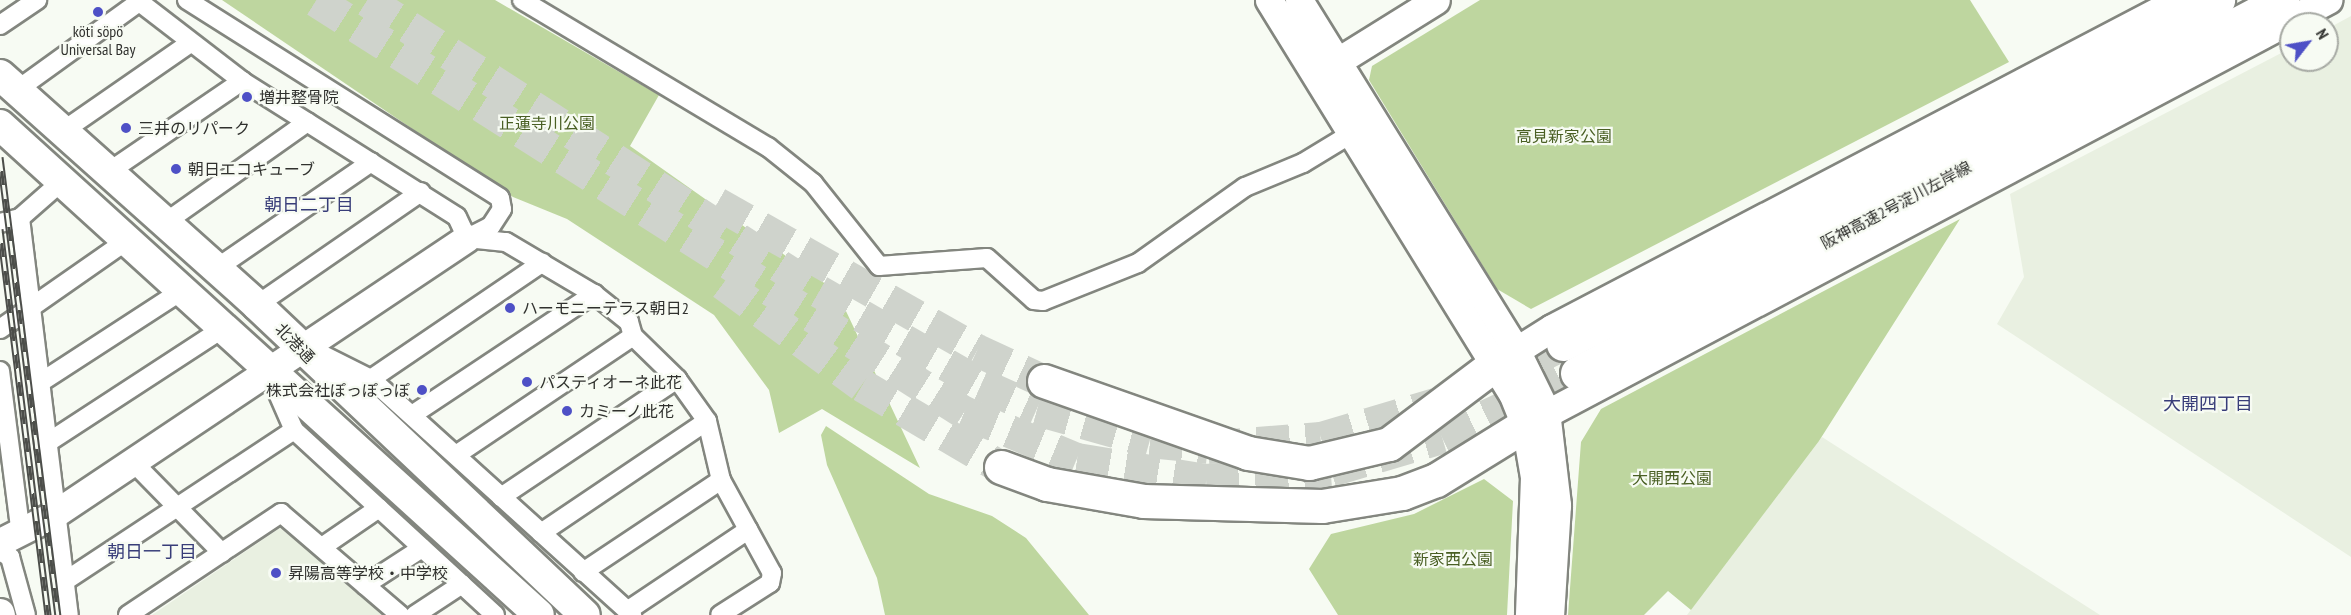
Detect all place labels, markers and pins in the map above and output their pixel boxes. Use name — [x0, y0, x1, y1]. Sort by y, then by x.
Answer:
marker: köti söpö Universal Bay — [91, 5, 105, 19]
place label: köti söpö Universal Bay — [61, 21, 135, 59]
place label: 増井整骨院 — [259, 87, 339, 107]
marker: 増井整骨院 — [240, 90, 254, 104]
place label: 三井のリパーク — [138, 118, 250, 138]
marker: 三井のリパーク — [119, 121, 133, 135]
place label: 朝日エコキューブ — [188, 159, 316, 179]
marker: 朝日エコキューブ — [169, 162, 183, 176]
place label: ハーモニーテラス朝日2 — [522, 298, 689, 318]
marker: ハーモニーテラス朝日2 — [503, 301, 517, 315]
place label: パスティオーネ此花 — [539, 372, 683, 392]
marker: パスティオーネ此花 — [520, 375, 534, 389]
place label: 株式会社ぽっぽっぽ — [266, 380, 410, 400]
marker: 株式会社ぽっぽっぽ — [415, 383, 429, 397]
place label: カミーノ此花 — [579, 401, 675, 421]
marker: カミーノ此花 — [560, 404, 574, 418]
place label: 昇陽高等学校・中学校 — [288, 563, 448, 583]
marker: 昇陽高等学校・中学校 — [269, 566, 283, 580]

